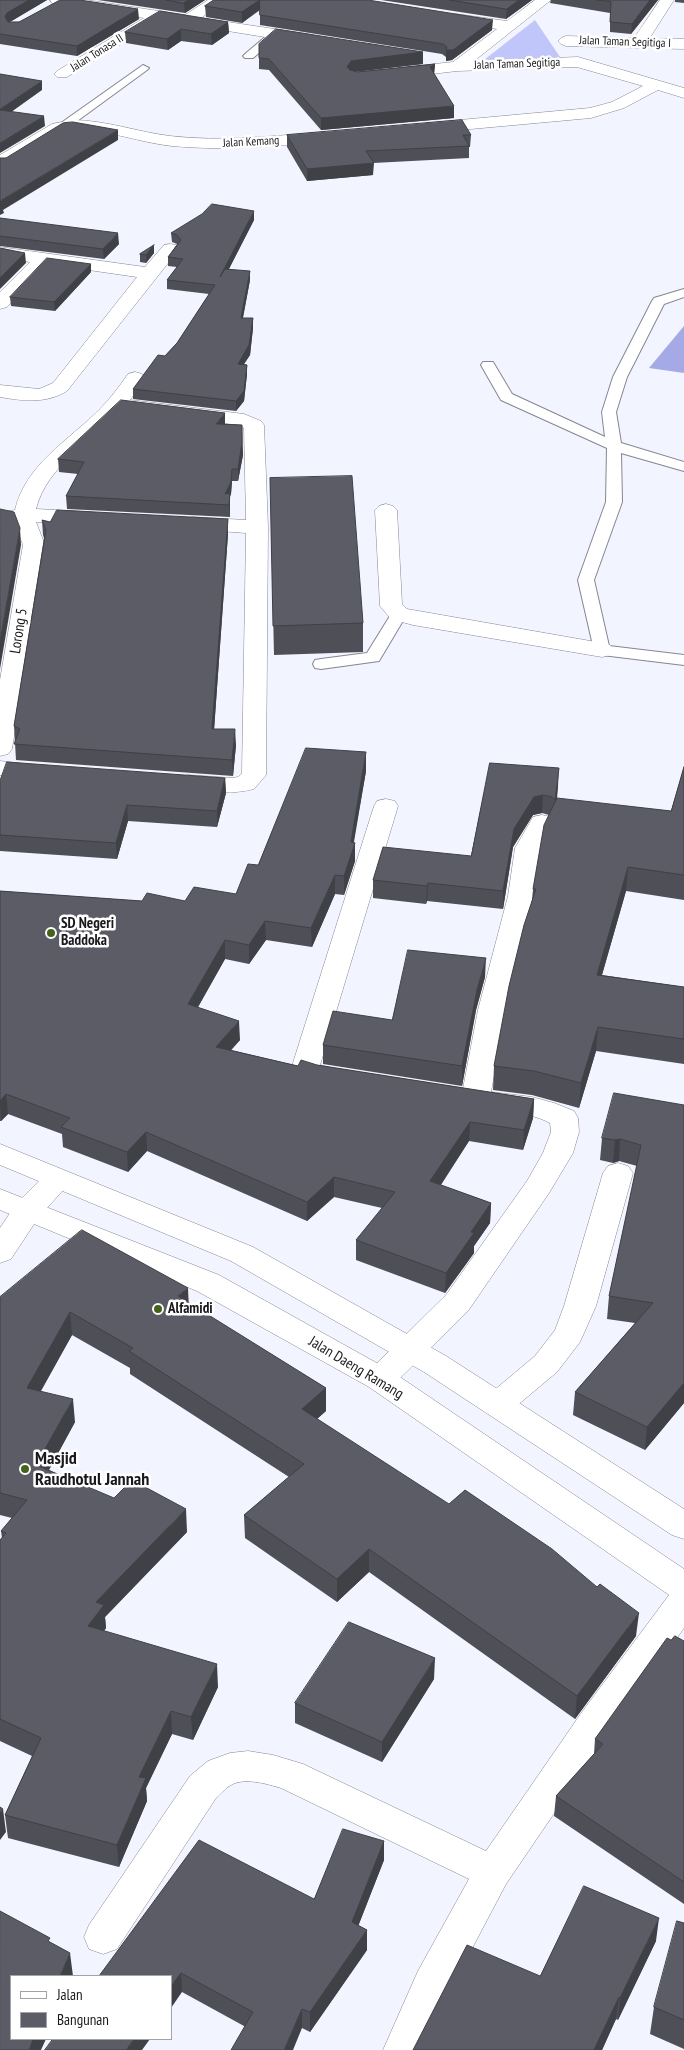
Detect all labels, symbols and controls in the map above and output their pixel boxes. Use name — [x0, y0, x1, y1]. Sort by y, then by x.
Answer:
street label: Jalan Tonasa II — [68, 31, 126, 75]
street label: Jalan Taman Segitiga I — [579, 33, 671, 51]
street label: Jalan Taman Segitiga — [474, 55, 560, 73]
street label: Jalan Kemang — [222, 133, 280, 151]
street label: Lorong 5 — [7, 607, 31, 655]
place label: SD Negeri Baddoka — [61, 915, 114, 950]
marker: SD Negeri Baddoka — [45, 927, 57, 939]
place label: Alfamidi — [168, 1300, 213, 1318]
marker: Alfamidi — [152, 1303, 164, 1315]
street label: Jalan Daeng Ramang — [305, 1333, 407, 1403]
place label: Masjid Raudhotul Jannah — [35, 1448, 149, 1490]
marker: Masjid Raudhotul Jannah — [19, 1463, 31, 1475]
legend — [10, 1975, 172, 2040]
text: Jalan — [57, 1985, 83, 2004]
text: Bangunan — [57, 2010, 109, 2029]

